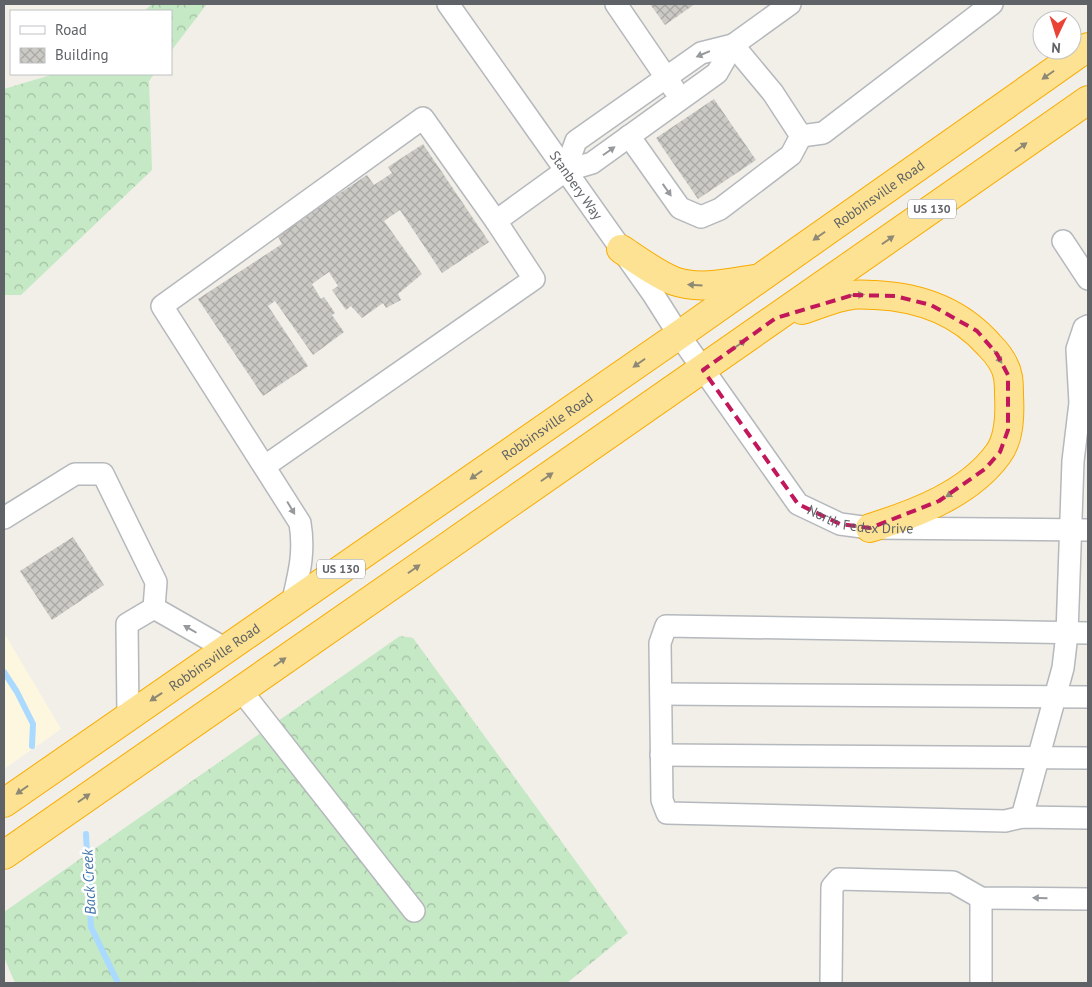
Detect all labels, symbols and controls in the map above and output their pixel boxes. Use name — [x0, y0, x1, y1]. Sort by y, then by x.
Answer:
legend — [10, 10, 172, 75]
north arrow — [1032, 10, 1082, 60]
text: Road — [55, 20, 87, 39]
text: N — [1051, 39, 1061, 57]
text: Building — [55, 45, 109, 64]
one-way arrow — [696, 50, 710, 58]
one-way arrow — [1041, 70, 1055, 80]
one-way arrow — [1014, 142, 1028, 152]
one-way arrow — [602, 146, 616, 156]
street label: Stanbery Way — [546, 147, 607, 224]
street label: Robbinsville Road — [830, 156, 928, 232]
one-way arrow — [662, 184, 672, 197]
road number: US 130 — [908, 200, 956, 218]
one-way arrow — [812, 231, 826, 241]
one-way arrow — [881, 235, 895, 245]
one-way arrow — [687, 280, 703, 288]
one-way arrow — [849, 291, 865, 299]
one-way arrow — [733, 339, 747, 349]
one-way arrow — [993, 350, 1003, 364]
one-way arrow — [632, 358, 645, 368]
street label: Robbinsville Road — [498, 389, 596, 464]
one-way arrow — [469, 470, 483, 480]
one-way arrow — [541, 472, 554, 482]
one-way arrow — [946, 489, 959, 498]
one-way arrow — [287, 501, 296, 514]
street label: North Fedex Drive — [804, 501, 913, 537]
road number: US 130 — [317, 560, 365, 578]
one-way arrow — [407, 565, 420, 574]
street label: Robbinsville Road — [165, 619, 263, 695]
one-way arrow — [184, 624, 197, 633]
one-way arrow — [273, 657, 287, 667]
one-way arrow — [149, 693, 163, 702]
one-way arrow — [16, 785, 29, 795]
one-way arrow — [77, 793, 91, 803]
water label: Back Creek — [77, 848, 100, 915]
one-way arrow — [1031, 894, 1047, 902]

